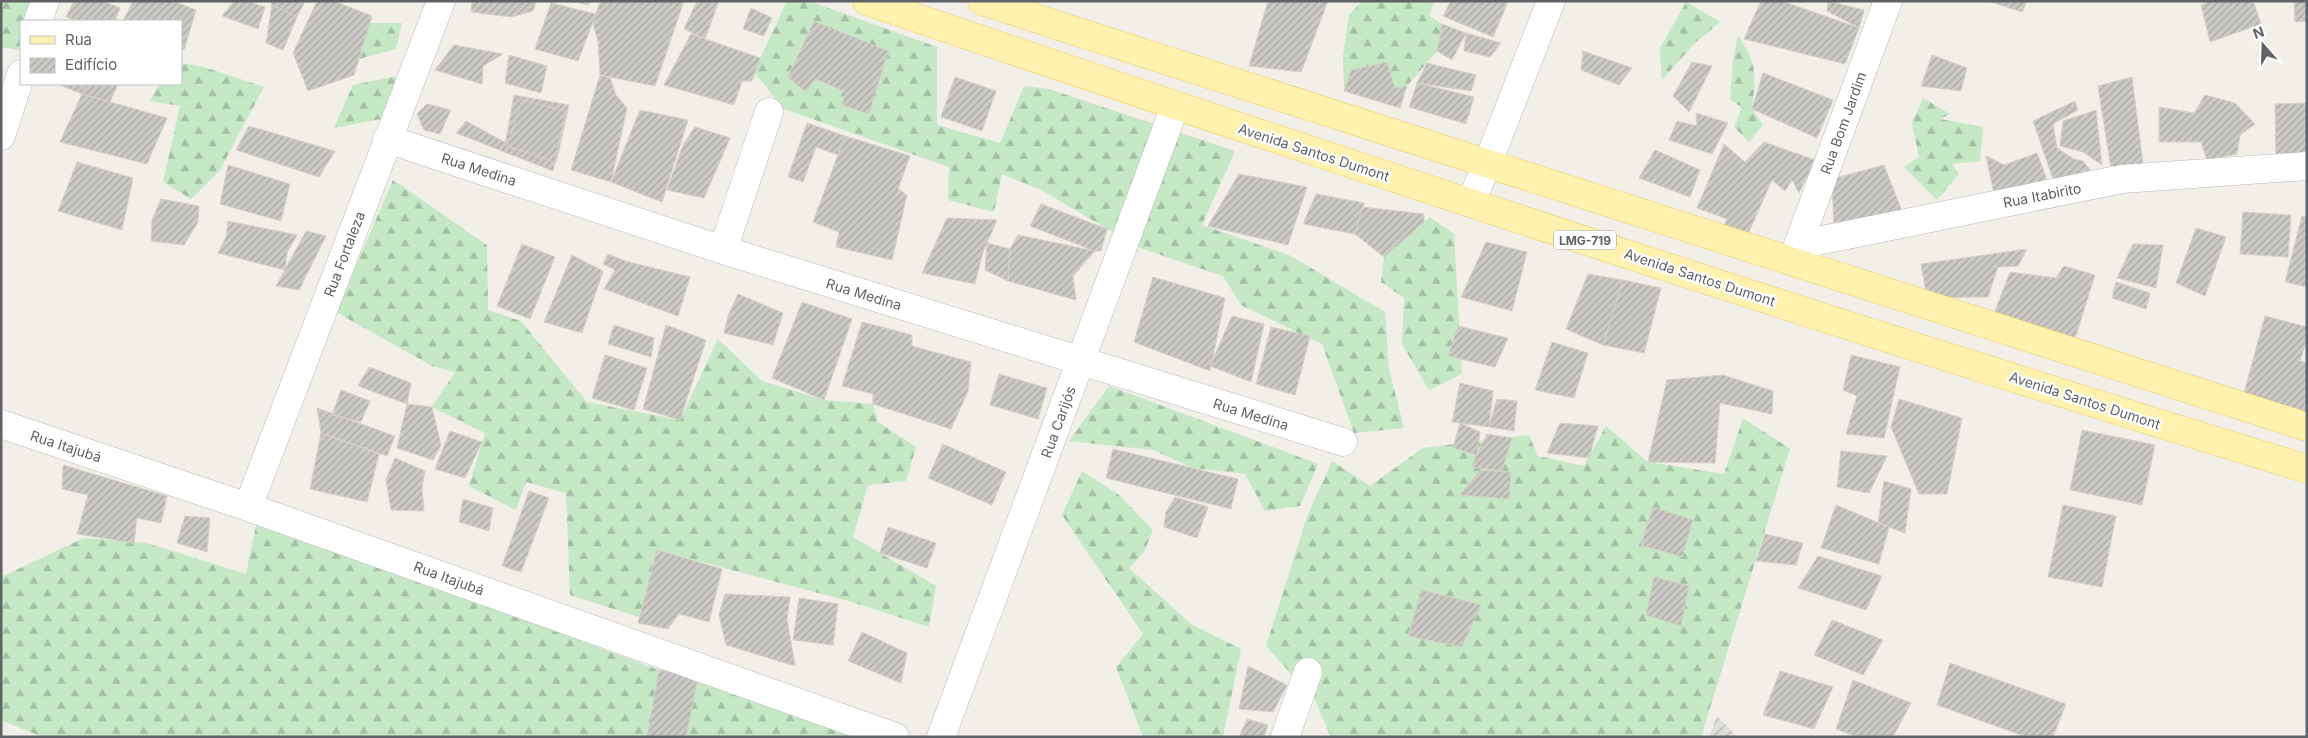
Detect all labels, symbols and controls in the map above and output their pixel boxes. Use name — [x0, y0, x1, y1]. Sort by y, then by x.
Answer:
legend — [20, 20, 182, 85]
north arrow — [2238, 20, 2288, 70]
text: N — [2250, 23, 2266, 42]
text: Rua — [65, 30, 92, 49]
text: Edifício — [65, 55, 117, 74]
street label: Rua Bom Jardim — [1817, 69, 1869, 177]
street label: Avenida Santos Dumont — [1236, 120, 1392, 185]
street label: Rua Medina — [439, 149, 519, 189]
street label: Rua Itabirito — [2001, 179, 2083, 211]
street label: Rua Fortaleza — [320, 209, 368, 299]
road number: LMG-719 — [1554, 230, 1616, 250]
street label: Avenida Santos Dumont — [1622, 245, 1778, 310]
street label: Rua Medina — [824, 274, 904, 314]
street label: Avenida Santos Dumont — [2007, 368, 2163, 433]
street label: Rua Carijós — [1037, 384, 1079, 460]
street label: Rua Medina — [1211, 394, 1291, 434]
street label: Rua Itajubá — [28, 427, 104, 465]
street label: Rua Itajubá — [411, 557, 487, 599]

